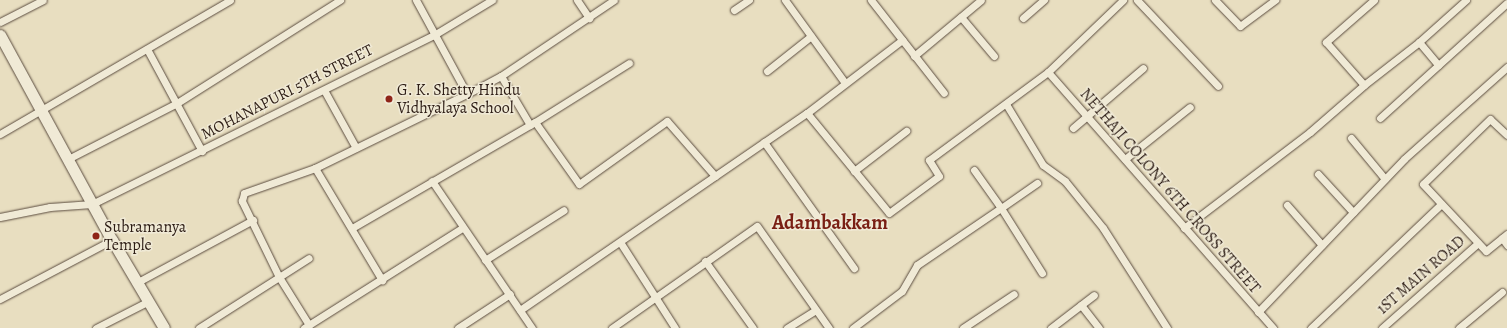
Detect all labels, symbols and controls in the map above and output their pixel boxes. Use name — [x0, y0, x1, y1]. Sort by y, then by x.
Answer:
street label: MOHANAPURI 5TH STREET — [198, 40, 376, 144]
place label: G. K. Shetty Hindu Vidhyalaya School — [397, 80, 521, 118]
street label: NETHAJI COLONY 6TH CROSS STREET — [1076, 85, 1264, 297]
marker: G. K. Shetty Hindu Vidhyalaya School — [384, 94, 394, 104]
district label: Adambakkam — [772, 210, 888, 234]
place label: Subramanya Temple — [104, 217, 186, 255]
marker: Subramanya Temple — [91, 231, 101, 241]
street label: 1ST MAIN ROAD — [1373, 232, 1469, 318]

